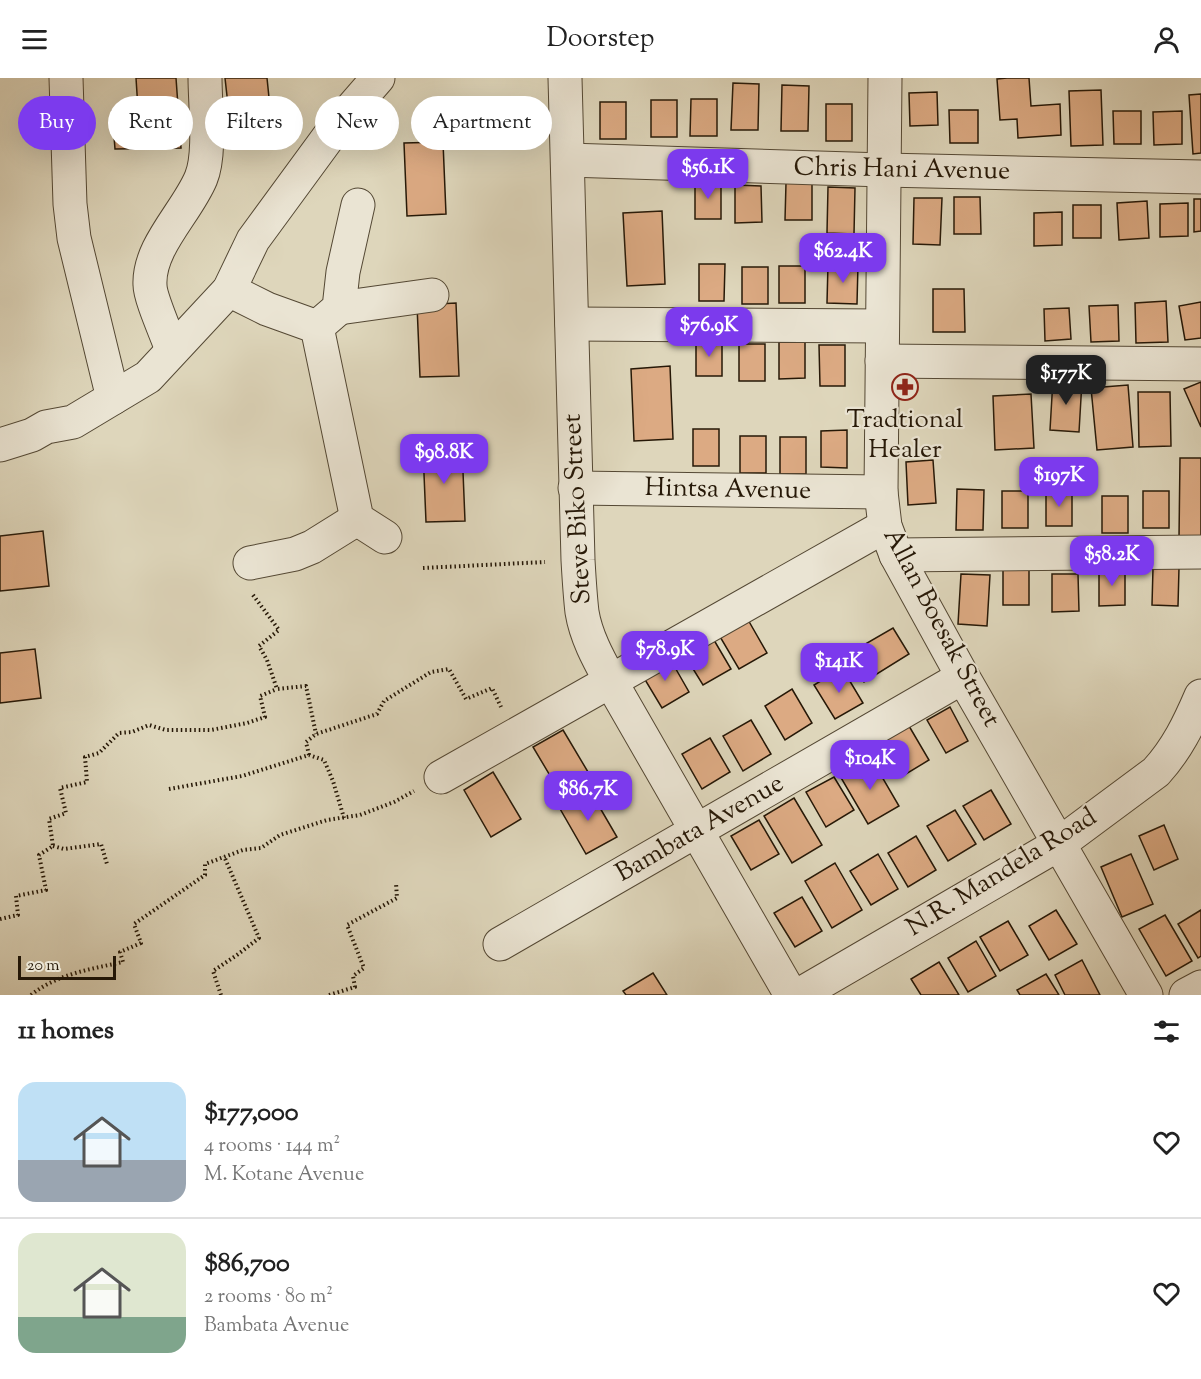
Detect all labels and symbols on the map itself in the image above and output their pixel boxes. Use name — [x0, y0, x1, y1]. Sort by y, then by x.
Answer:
pin: $56.1K — [659, 149, 757, 200]
street label: Chris Hani Avenue — [793, 150, 1011, 190]
pin: $62.4K — [794, 233, 892, 284]
pin: $76.9K — [660, 307, 758, 358]
pin: $177K — [1024, 355, 1108, 406]
pharmacy icon: Tradtional Healer — [890, 372, 920, 402]
place label: Tradtional Healer — [847, 402, 963, 469]
street label: Steve Biko Street — [555, 413, 601, 605]
pin: $98.8K — [395, 434, 493, 485]
pin: $197K — [1017, 457, 1101, 508]
street label: Hintsa Avenue — [644, 470, 812, 510]
street label: Allan Boesak Street — [873, 522, 1009, 734]
pin: $58.2K — [1063, 536, 1161, 587]
pin: $78.9K — [616, 631, 714, 682]
pin: $141K — [797, 643, 881, 694]
pin: $104K — [828, 740, 912, 791]
street label: Bambata Avenue — [609, 766, 791, 892]
pin: $86.7K — [539, 771, 637, 822]
street label: N.R. Mandela Road — [900, 799, 1105, 947]
scale bar — [18, 953, 116, 980]

